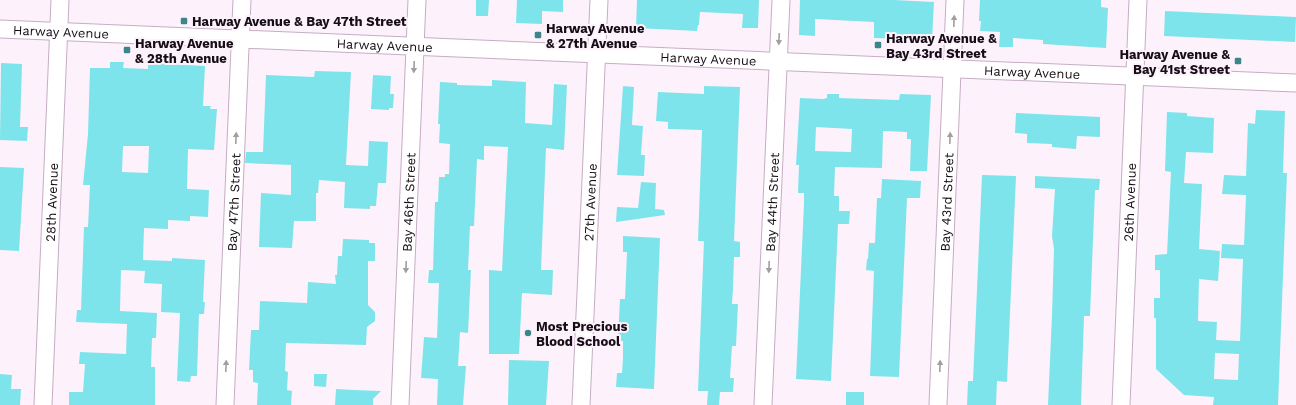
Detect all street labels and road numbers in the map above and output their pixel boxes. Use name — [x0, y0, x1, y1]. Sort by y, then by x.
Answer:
street label: Harway Avenue — [13, 23, 109, 42]
street label: Harway Avenue — [336, 36, 433, 55]
street label: Harway Avenue — [660, 50, 757, 69]
street label: Harway Avenue — [984, 63, 1080, 82]
street label: Bay 47th Street — [224, 152, 244, 251]
street label: Bay 46th Street — [399, 152, 419, 252]
street label: Bay 44th Street — [763, 152, 782, 252]
street label: Bay 43rd Street — [937, 152, 957, 252]
street label: 28th Avenue — [43, 162, 61, 242]
street label: 26th Avenue — [1121, 162, 1139, 242]
street label: 27th Avenue — [581, 163, 600, 242]

